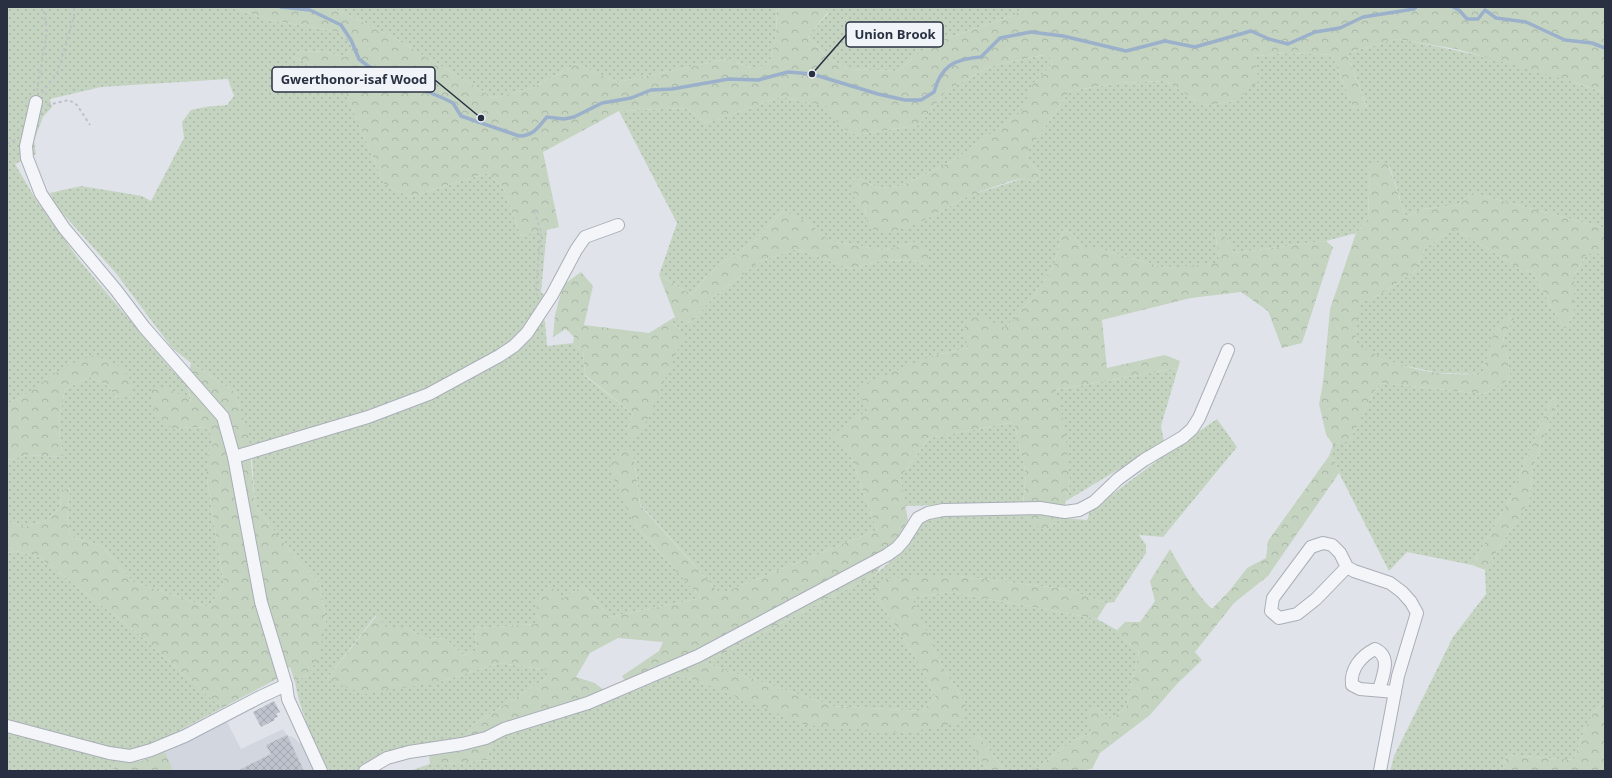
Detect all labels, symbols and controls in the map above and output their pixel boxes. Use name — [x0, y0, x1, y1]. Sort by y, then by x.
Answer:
callout: Union Brook — [846, 22, 943, 47]
text: Union Brook — [854, 25, 936, 43]
callout: Gwerthonor-isaf Wood — [272, 67, 435, 92]
text: Gwerthonor-isaf Wood — [281, 70, 427, 88]

